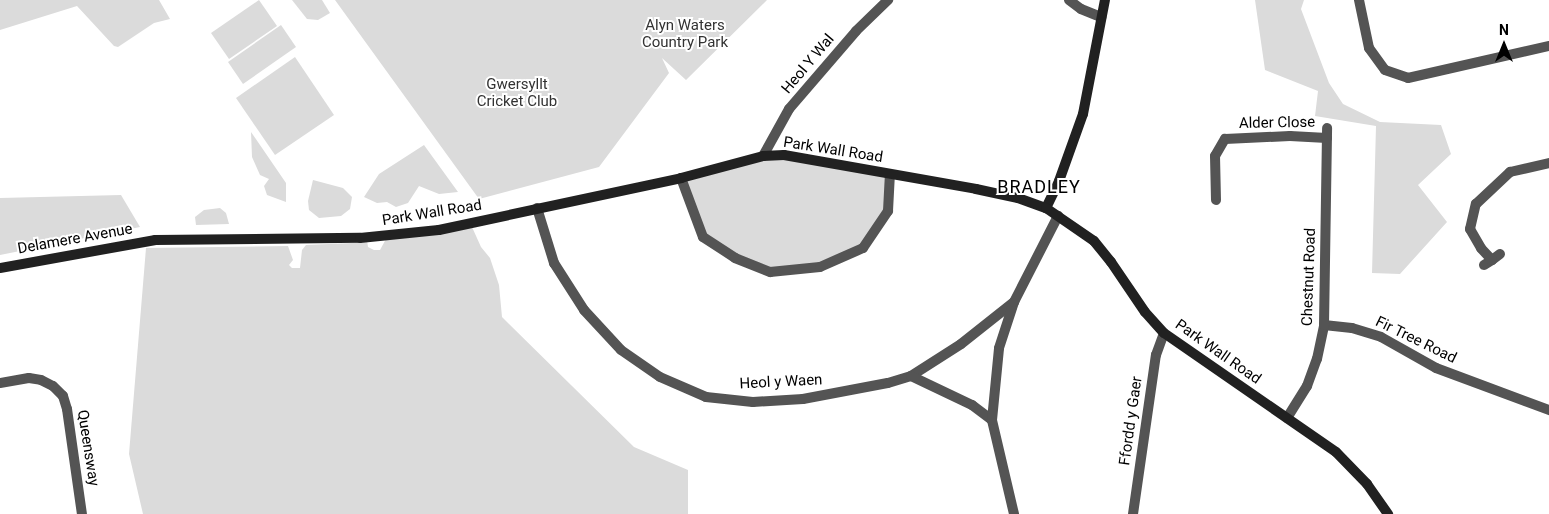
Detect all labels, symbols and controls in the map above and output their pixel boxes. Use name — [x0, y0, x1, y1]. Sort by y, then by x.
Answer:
park label: Alyn Waters Country Park — [642, 16, 728, 51]
north arrow — [1479, 20, 1529, 70]
text: N — [1499, 22, 1509, 38]
street label: Heol Y Wal — [778, 31, 838, 97]
park label: Gwersyllt Cricket Club — [477, 75, 557, 110]
street label: Alder Close — [1239, 113, 1315, 133]
street label: Park Wall Road — [782, 133, 884, 167]
district label: BRADLEY — [996, 176, 1082, 198]
street label: Park Wall Road — [381, 196, 483, 230]
street label: Delamere Avenue — [16, 220, 134, 258]
street label: Chestnut Road — [1298, 228, 1320, 326]
street label: Fir Tree Road — [1372, 313, 1460, 367]
street label: Park Wall Road — [1172, 316, 1264, 388]
street label: Heol y Waen — [739, 371, 823, 393]
street label: Ffordd y Gaer — [1116, 375, 1146, 467]
street label: Queensway — [73, 409, 103, 487]

